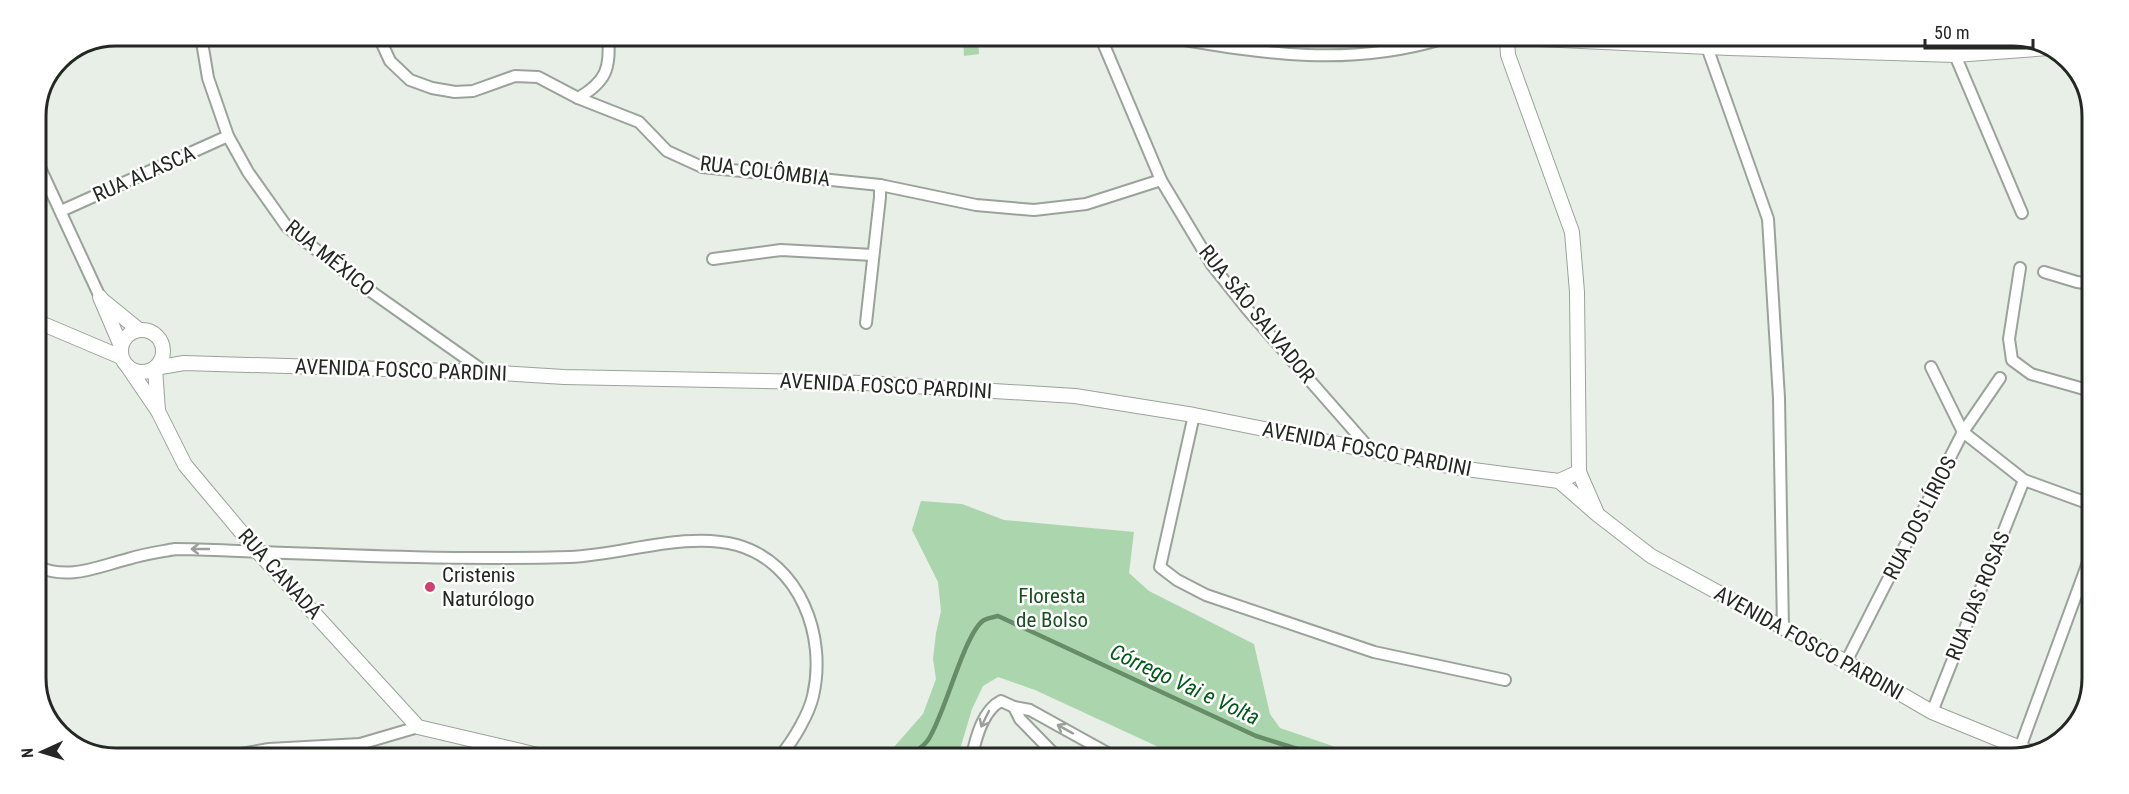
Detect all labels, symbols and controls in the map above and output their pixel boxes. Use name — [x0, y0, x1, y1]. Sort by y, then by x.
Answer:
scale bar — [1925, 12, 2033, 50]
text: 50 m — [1934, 22, 1969, 43]
street label: RUA ALASCA — [89, 141, 199, 207]
street label: RUA COLÔMBIA — [699, 151, 831, 191]
street label: RUA MÉXICO — [281, 215, 379, 301]
street label: RUA SÃO SALVADOR — [1194, 240, 1320, 388]
street label: AVENIDA FOSCO PARDINI — [294, 354, 508, 386]
street label: AVENIDA FOSCO PARDINI — [779, 368, 993, 404]
street label: AVENIDA FOSCO PARDINI — [1260, 417, 1474, 481]
street label: RUA DOS LÍRIOS — [1879, 452, 1961, 584]
street label: RUA CANADÁ — [233, 524, 327, 624]
street label: RUA DAS ROSAS — [1941, 528, 2015, 664]
one-way arrow — [190, 543, 210, 555]
place label: Cristenis Naturólogo — [442, 563, 534, 611]
marker: Cristenis Naturólogo — [423, 580, 437, 594]
street label: AVENIDA FOSCO PARDINI — [1710, 581, 1908, 705]
park label: Floresta de Bolso — [1016, 584, 1088, 632]
water label: Córrego Vai e Volta — [1106, 639, 1264, 730]
one-way arrow — [979, 710, 991, 728]
north arrow — [12, 722, 72, 782]
one-way arrow — [1056, 723, 1074, 734]
text: N — [18, 747, 37, 759]

